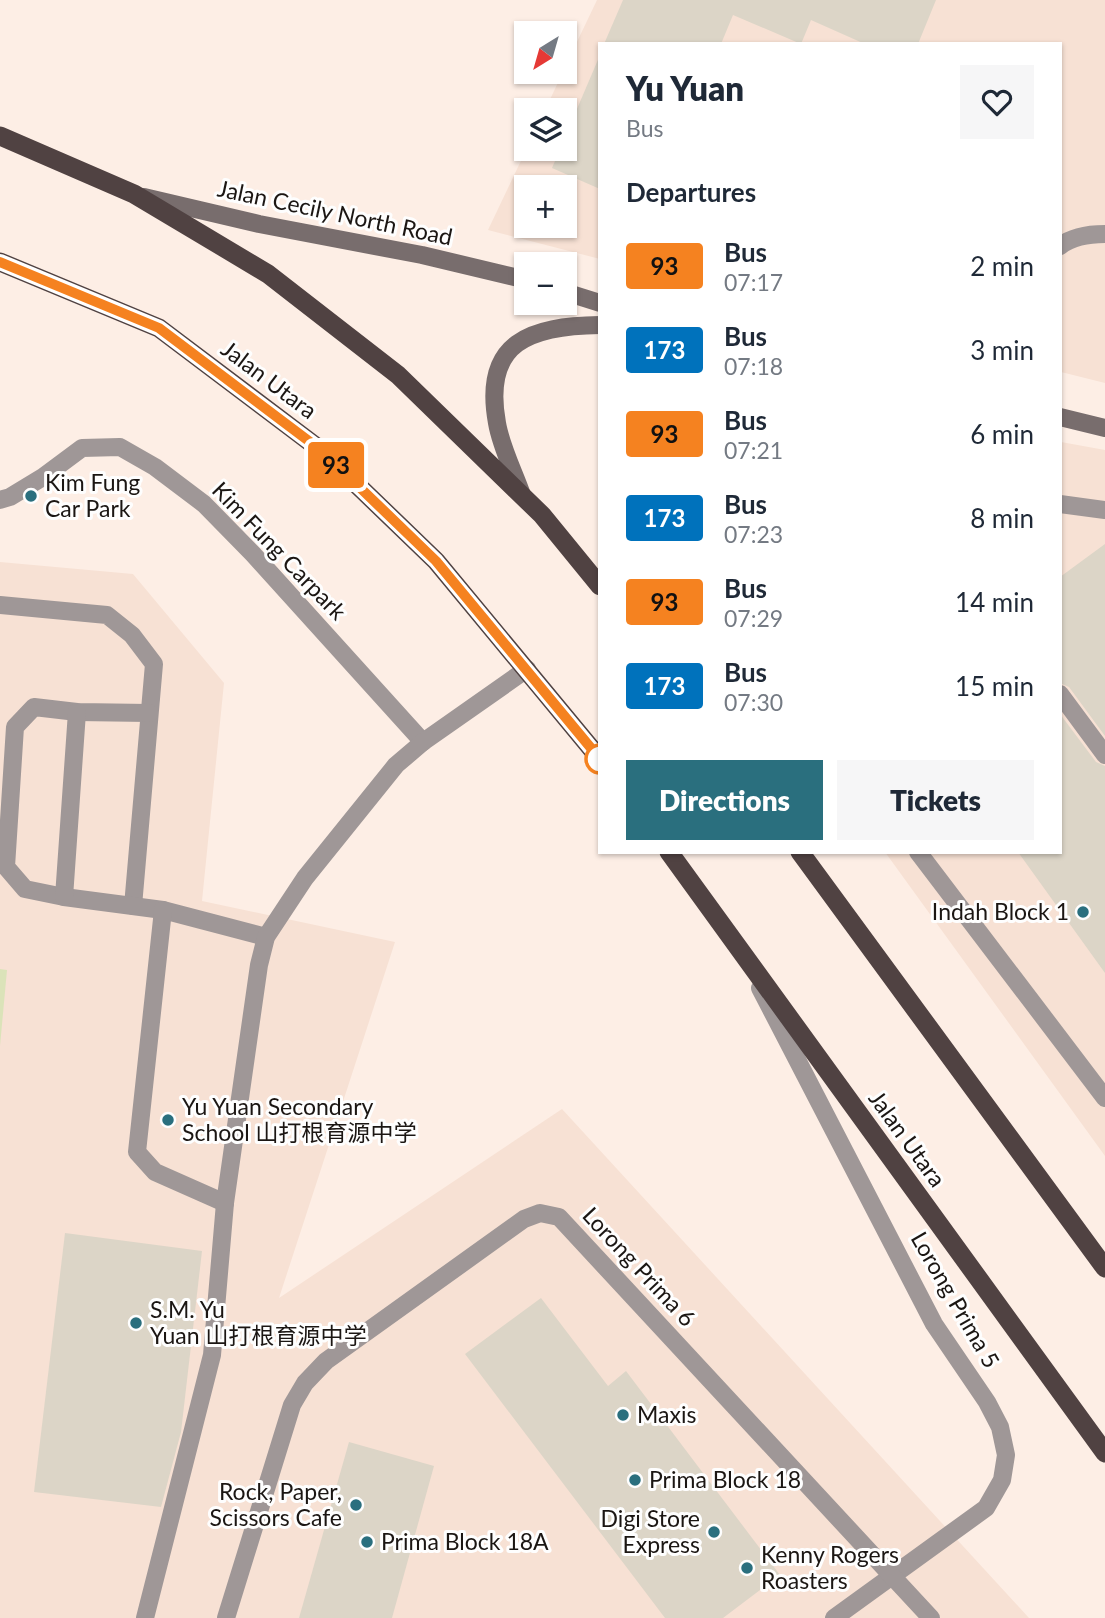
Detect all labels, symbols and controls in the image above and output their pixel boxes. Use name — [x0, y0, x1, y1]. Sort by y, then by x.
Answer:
north arrow — [514, 21, 578, 84]
map controls — [514, 21, 577, 315]
button: heart — [960, 65, 1034, 139]
text: Yu Yuan — [626, 68, 744, 108]
button: layers — [514, 98, 577, 161]
text: Bus — [626, 114, 663, 142]
street label: Jalan Cecily North Road — [215, 173, 455, 251]
button: + — [514, 175, 577, 238]
text: Departures — [626, 176, 756, 208]
text: Bus — [724, 236, 767, 268]
text: 2 min — [970, 250, 1034, 282]
text: 93 — [651, 251, 678, 280]
button: − — [514, 252, 577, 315]
text: 07:17 — [724, 268, 783, 296]
text: Bus — [724, 320, 767, 352]
street label: Jalan Utara — [216, 334, 323, 424]
text: 3 min — [970, 334, 1034, 366]
text: 173 — [644, 335, 685, 364]
text: 07:18 — [724, 352, 783, 380]
text: Bus — [724, 404, 767, 436]
text: 6 min — [970, 418, 1034, 450]
text: 93 — [651, 419, 678, 448]
text: 07:21 — [724, 436, 783, 464]
line badge: 93 — [304, 442, 368, 488]
text: 93 — [322, 450, 350, 479]
place label: Kim Fung Car Park — [45, 468, 140, 522]
street label: Kim Fung Carpark — [207, 476, 353, 625]
marker: Kim Fung Car Park — [23, 488, 39, 504]
text: Bus — [724, 488, 767, 520]
text: 8 min — [970, 502, 1034, 534]
text: 173 — [644, 503, 685, 532]
text: 07:23 — [724, 520, 783, 548]
text: Bus — [724, 572, 767, 604]
text: 14 min — [955, 586, 1034, 618]
text: 93 — [651, 587, 678, 616]
text: 07:29 — [724, 604, 783, 632]
text: Bus — [724, 656, 767, 688]
text: 15 min — [955, 670, 1034, 702]
text: 173 — [644, 671, 685, 700]
text: 07:30 — [724, 688, 783, 716]
unlabelled marker — [585, 744, 615, 774]
button: Directions — [626, 760, 823, 840]
button: Tickets — [837, 760, 1034, 840]
place label: Indah Block 1 — [932, 897, 1069, 925]
marker: Indah Block 1 — [1075, 904, 1091, 920]
street label: Jalan Utara — [863, 1085, 952, 1192]
place label: Yu Yuan Secondary School 山打根育源中学 — [182, 1092, 417, 1146]
marker: Yu Yuan Secondary School 山打根育源中学 — [160, 1112, 176, 1128]
street label: Lorong Prima 6 — [577, 1201, 702, 1332]
street label: Lorong Prima 5 — [906, 1226, 1006, 1373]
place label: S.M. Yu Yuan 山打根育源中学 — [150, 1295, 366, 1349]
marker: S.M. Yu Yuan 山打根育源中学 — [128, 1315, 144, 1331]
place label: Maxis — [637, 1400, 696, 1428]
marker: Maxis — [615, 1407, 631, 1423]
place label: Prima Block 18 — [649, 1465, 801, 1493]
marker: Prima Block 18 — [627, 1472, 643, 1488]
place label: Rock, Paper, Scissors Cafe — [210, 1477, 342, 1531]
marker: Rock, Paper, Scissors Cafe — [348, 1497, 364, 1513]
place label: Digi Store Express — [601, 1504, 700, 1558]
marker: Digi Store Express — [706, 1524, 722, 1540]
place label: Prima Block 18A — [381, 1527, 549, 1555]
marker: Prima Block 18A — [359, 1534, 375, 1550]
place label: Kenny Rogers Roasters — [761, 1540, 899, 1594]
marker: Kenny Rogers Roasters — [739, 1560, 755, 1576]

